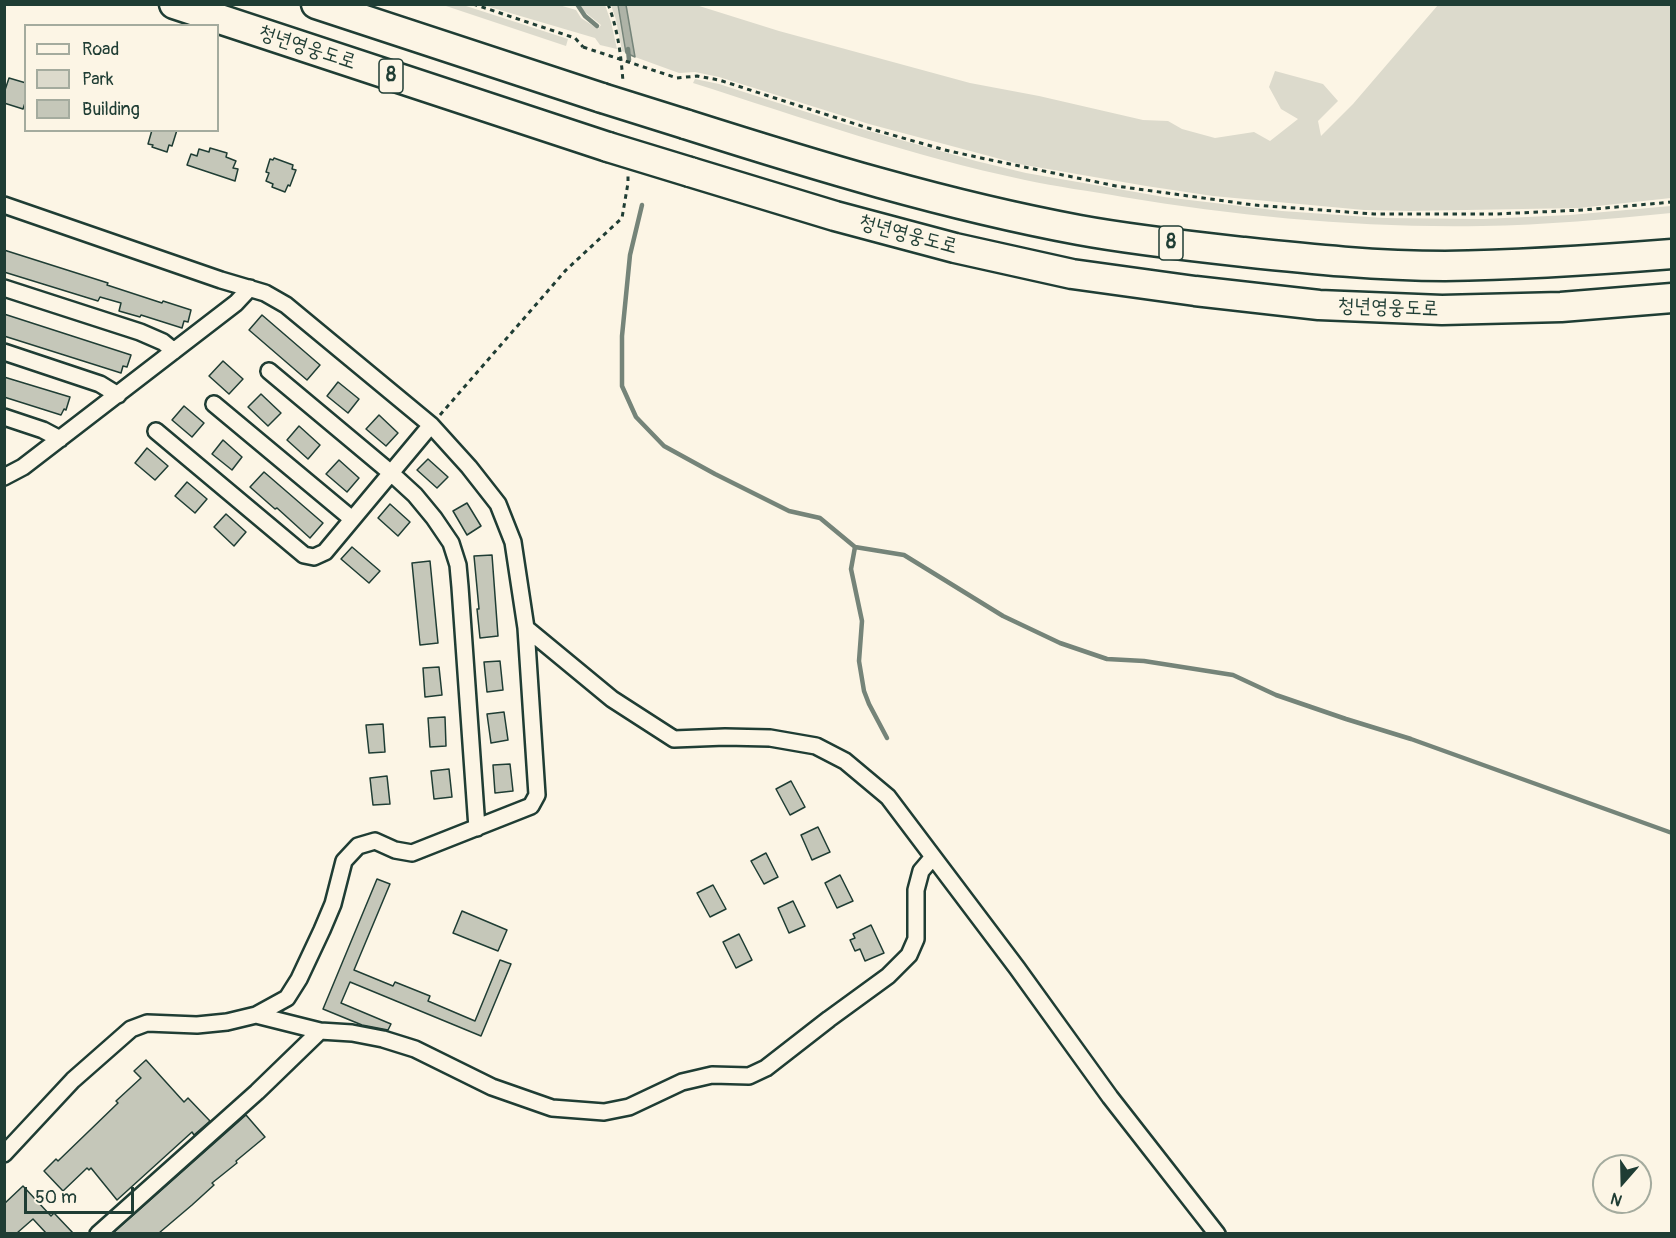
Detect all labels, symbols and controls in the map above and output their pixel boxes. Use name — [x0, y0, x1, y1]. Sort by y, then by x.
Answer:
street label: 청년영웅도로 — [255, 20, 359, 76]
legend — [24, 24, 219, 132]
text: Road — [82, 38, 119, 61]
road number: 8 — [379, 59, 403, 93]
text: Park — [82, 68, 114, 91]
text: Building — [82, 98, 140, 121]
street label: 청년영웅도로 — [856, 210, 960, 260]
road number: 8 — [1159, 226, 1183, 260]
street label: 청년영웅도로 — [1337, 294, 1439, 322]
north arrow — [1592, 1154, 1652, 1214]
scale bar — [27, 1175, 136, 1213]
text: 50 m — [35, 1186, 77, 1209]
text: N — [1608, 1188, 1625, 1210]

